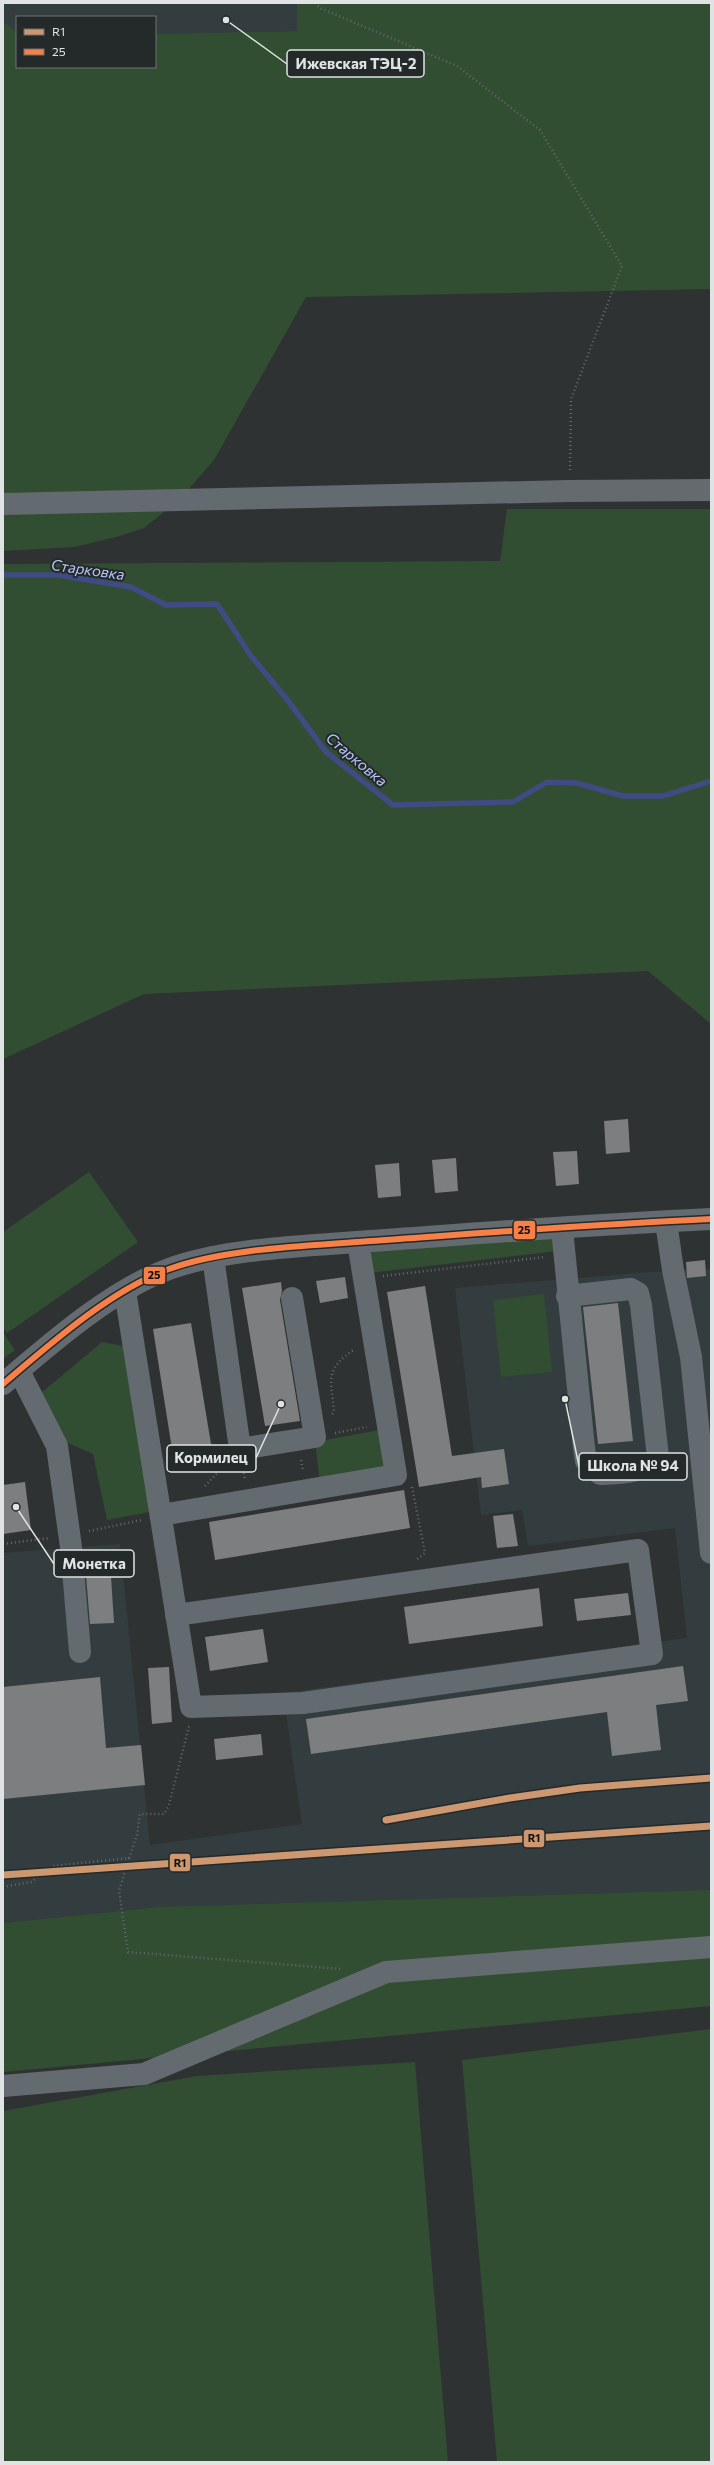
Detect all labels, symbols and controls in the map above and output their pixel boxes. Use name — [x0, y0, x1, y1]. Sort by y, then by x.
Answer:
legend — [16, 16, 156, 68]
text: R1 — [52, 24, 65, 38]
text: 25 — [52, 44, 66, 58]
callout: Ижевская ТЭЦ-2 — [287, 50, 424, 77]
text: Ижевская ТЭЦ-2 — [295, 54, 417, 72]
water label: Старковка — [50, 555, 126, 583]
water label: Старковка — [323, 728, 391, 790]
line badge: 25 — [513, 1220, 536, 1240]
text: 25 — [518, 1223, 530, 1236]
line badge: 25 — [143, 1266, 166, 1285]
text: 25 — [148, 1268, 160, 1281]
callout: Кормилец — [167, 1445, 256, 1472]
text: Кормилец — [174, 1448, 248, 1466]
callout: Школа № 94 — [579, 1453, 687, 1480]
text: Школа № 94 — [587, 1456, 679, 1474]
callout: Монетка — [54, 1550, 134, 1577]
text: Монетка — [62, 1554, 126, 1572]
line badge: R1 — [523, 1829, 545, 1848]
text: R1 — [528, 1831, 540, 1844]
line badge: R1 — [169, 1853, 191, 1872]
text: R1 — [174, 1856, 186, 1869]

